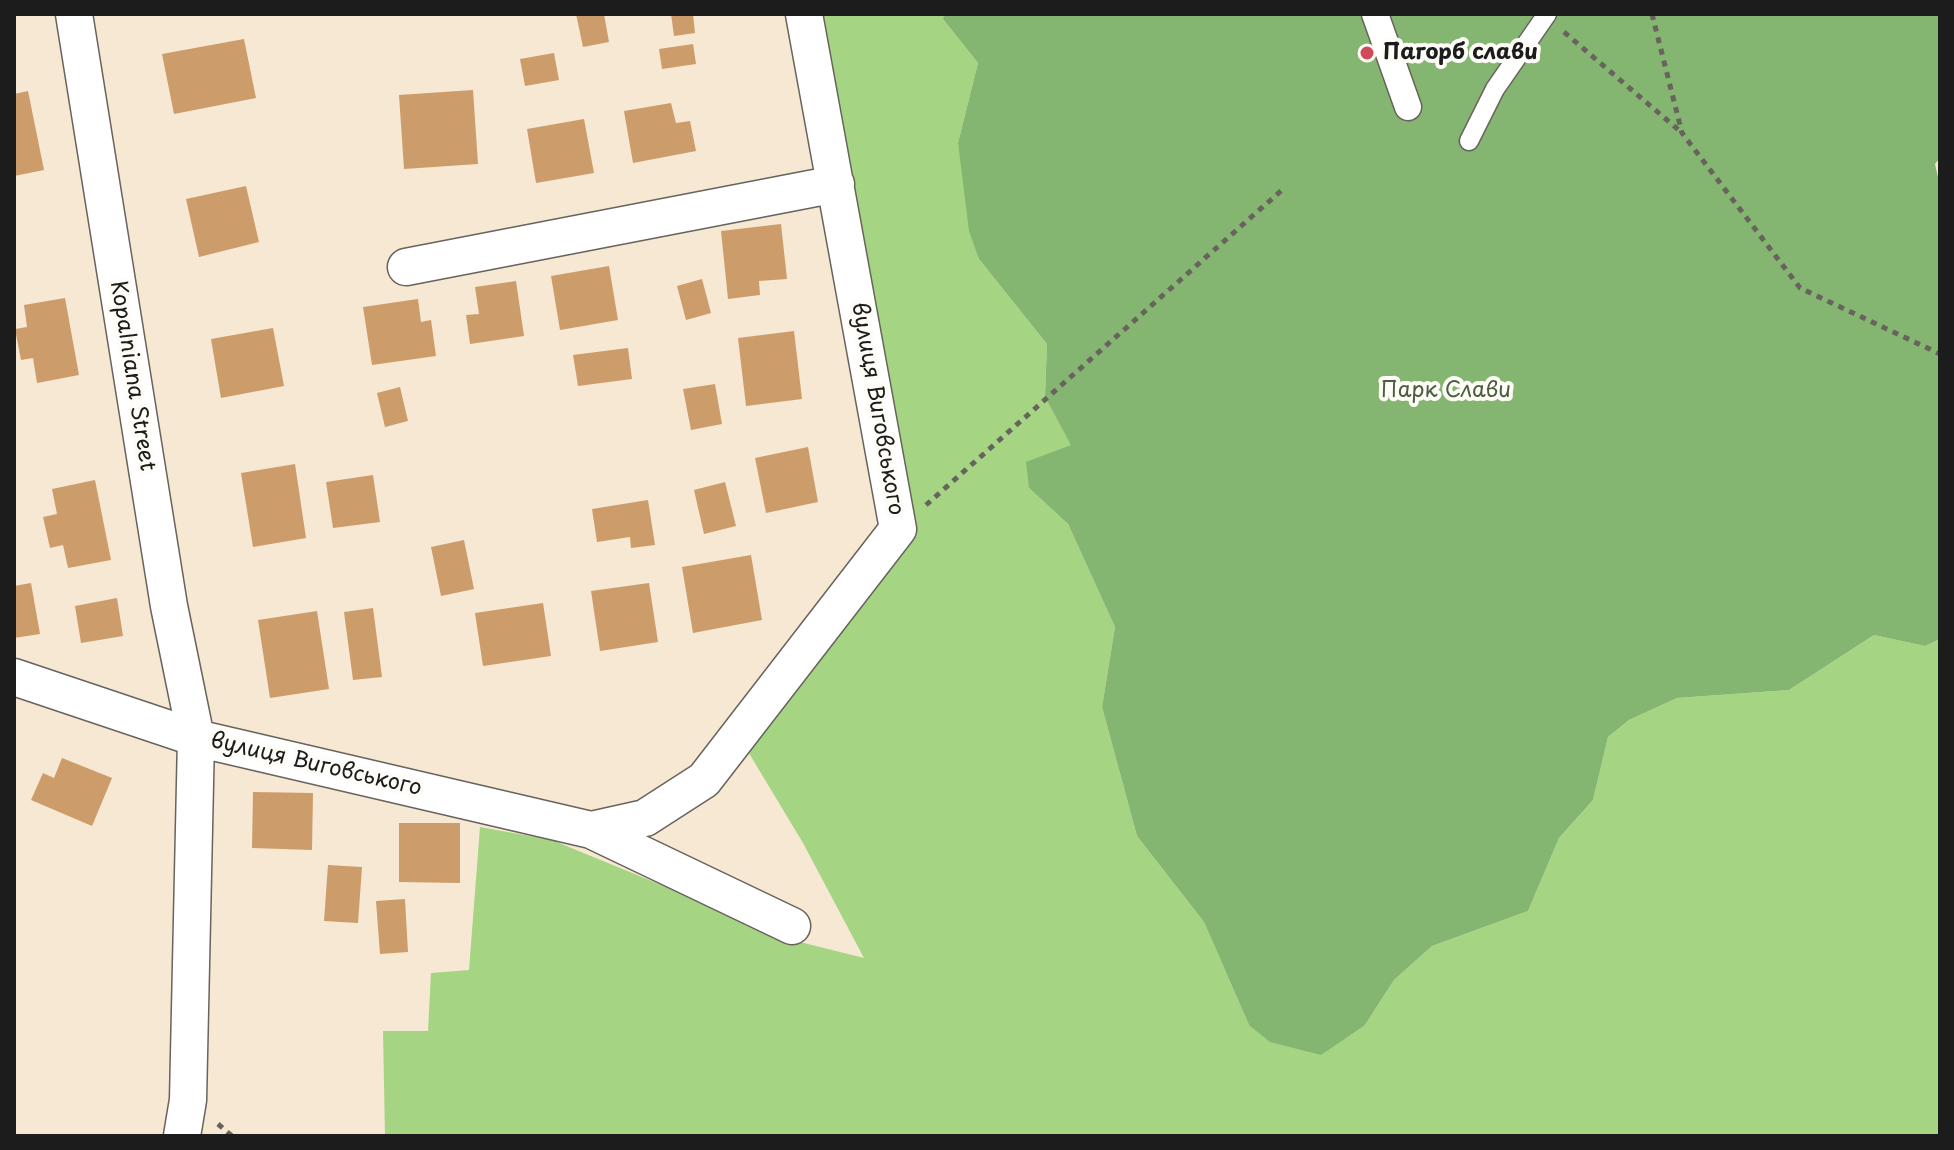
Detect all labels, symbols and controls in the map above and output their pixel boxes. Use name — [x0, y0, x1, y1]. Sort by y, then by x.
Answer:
place label: Пагорб слави — [1383, 40, 1538, 66]
marker: Пагорб слави — [1358, 44, 1376, 62]
street label: Kopalniana Street — [104, 279, 160, 473]
street label: вулиця Виговського — [845, 300, 909, 518]
park label: Парк Слави — [1381, 378, 1511, 404]
street label: вулиця Виговського — [208, 728, 424, 802]

